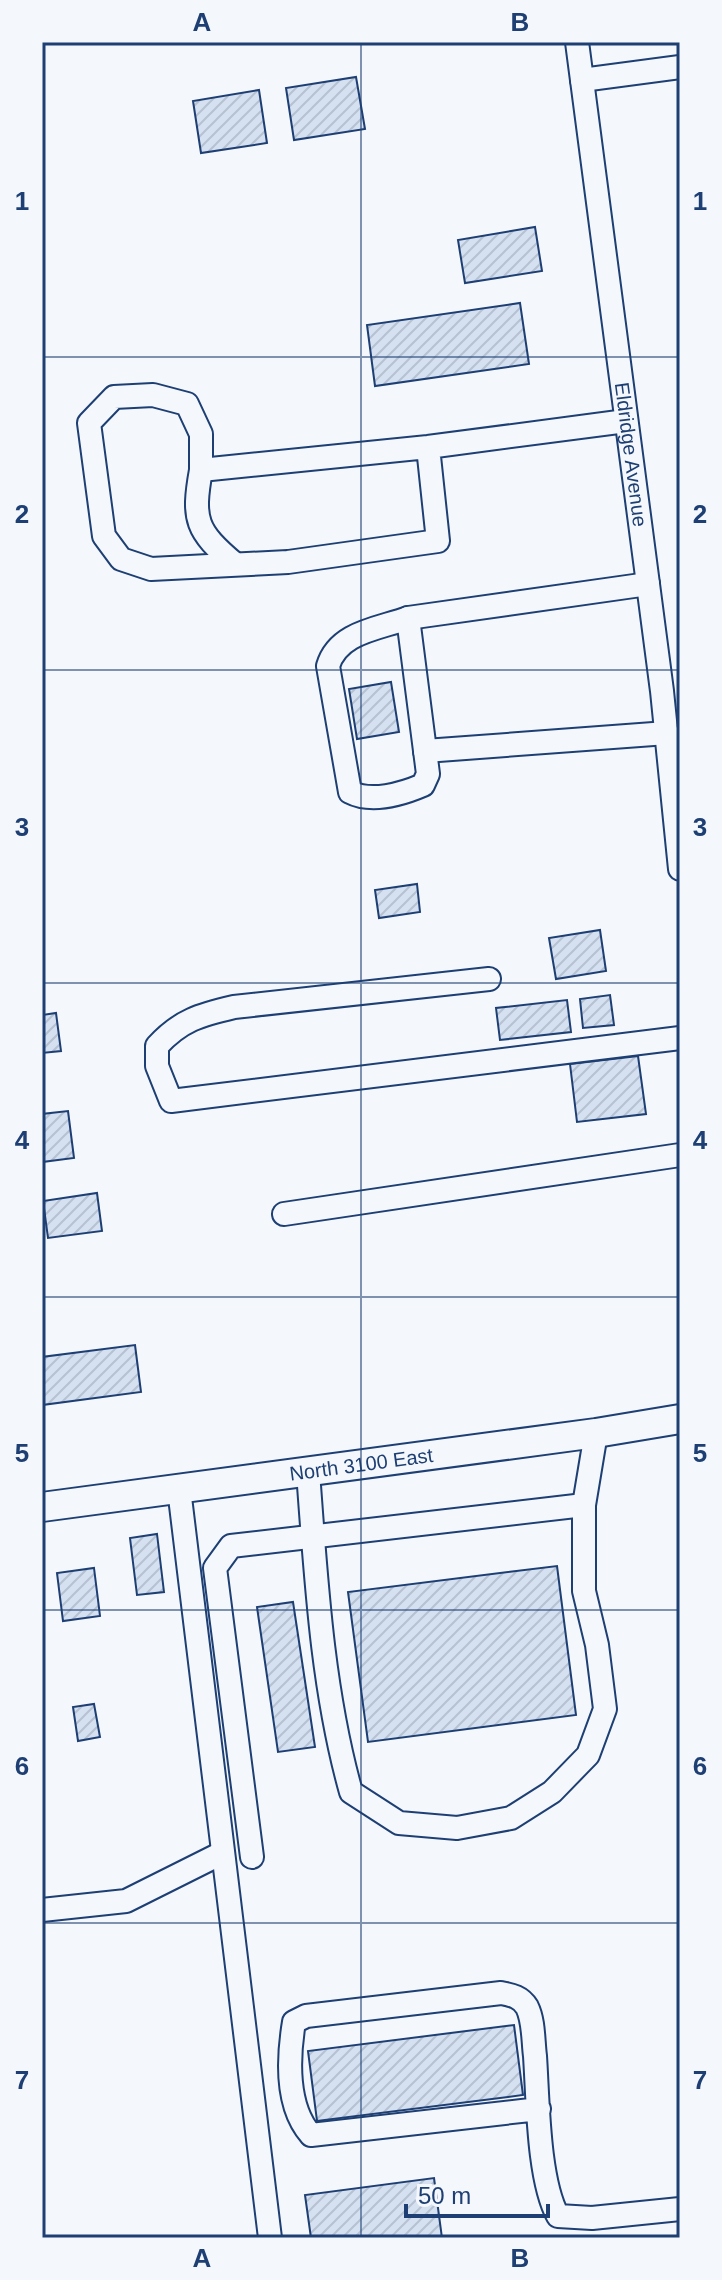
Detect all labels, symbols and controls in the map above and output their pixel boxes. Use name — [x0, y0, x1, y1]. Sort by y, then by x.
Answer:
text: A — [193, 7, 212, 37]
text: B — [511, 7, 529, 37]
text: 1 — [15, 186, 29, 216]
text: 1 — [693, 186, 707, 216]
street label: Eldridge Avenue — [611, 381, 651, 528]
text: 2 — [15, 499, 29, 529]
text: 2 — [693, 499, 707, 529]
text: 3 — [15, 812, 29, 842]
text: 3 — [693, 812, 707, 842]
text: 4 — [15, 1125, 30, 1155]
text: 4 — [693, 1125, 708, 1155]
text: 5 — [15, 1438, 29, 1468]
text: 5 — [693, 1438, 707, 1468]
street label: North 3100 East — [288, 1444, 435, 1485]
text: 6 — [15, 1751, 29, 1781]
text: 6 — [693, 1751, 707, 1781]
text: 7 — [15, 2065, 29, 2095]
text: 7 — [693, 2065, 707, 2095]
scale bar — [406, 2168, 548, 2218]
text: 50 m — [418, 2182, 471, 2209]
text: A — [193, 2243, 212, 2273]
text: B — [511, 2243, 529, 2273]

